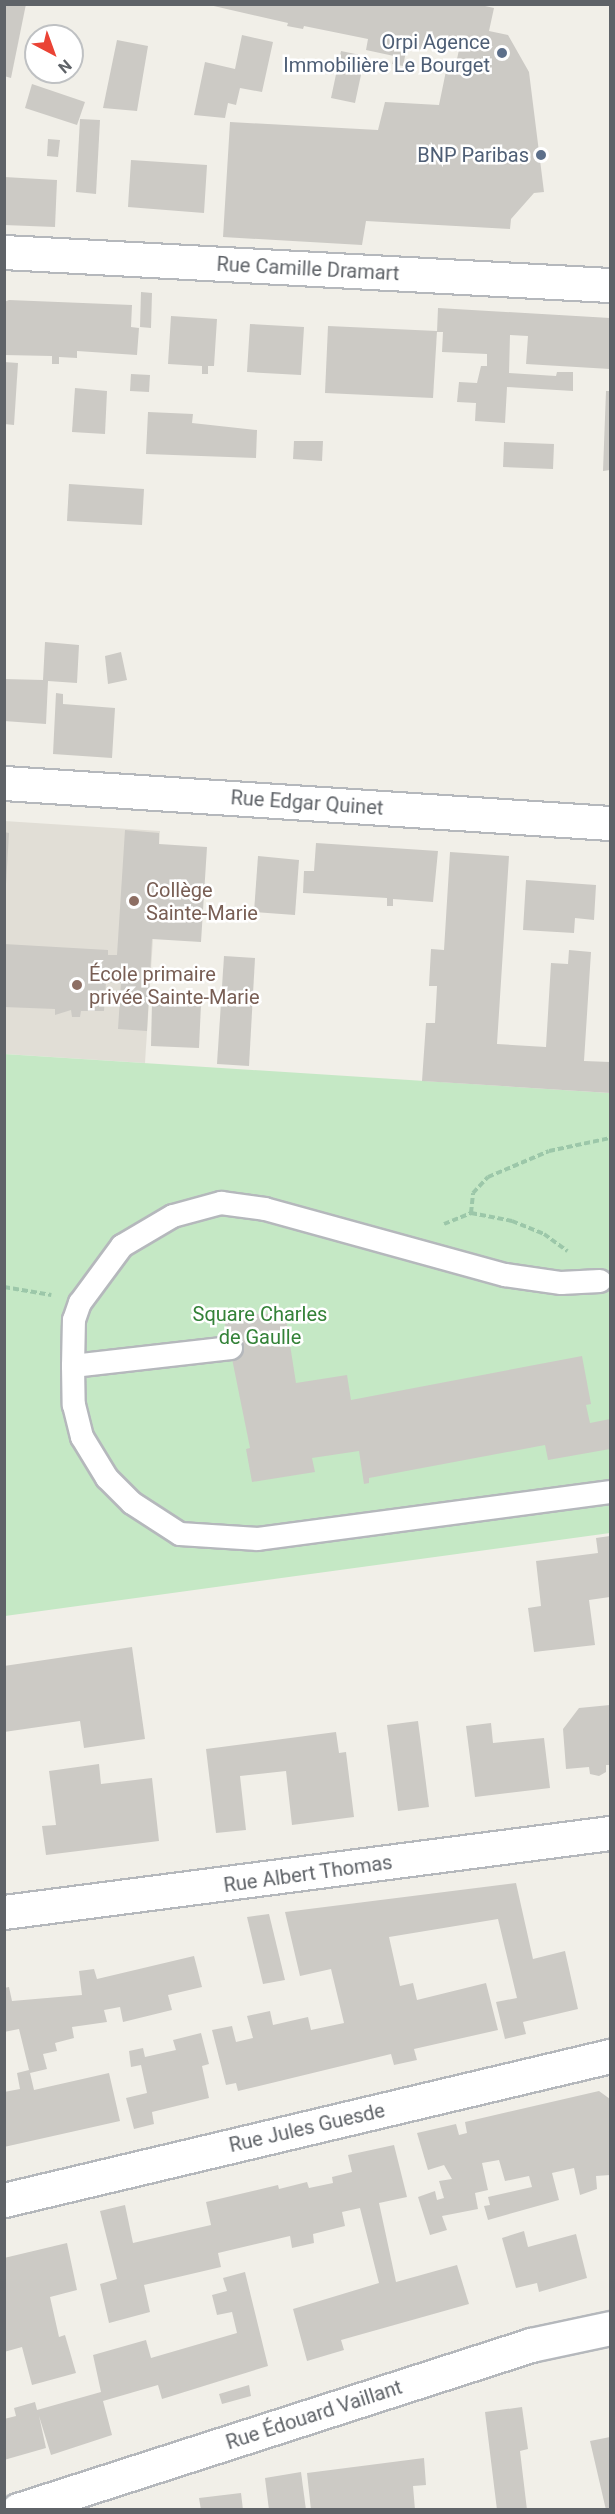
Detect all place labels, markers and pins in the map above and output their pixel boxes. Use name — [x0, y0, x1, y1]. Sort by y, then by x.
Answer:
place label: Orpi Agence Immobilière Le Bourget — [283, 30, 490, 77]
marker: Orpi Agence Immobilière Le Bourget — [495, 46, 509, 60]
place label: BNP Paribas — [417, 143, 529, 167]
marker: BNP Paribas — [534, 148, 548, 162]
place label: Collège Sainte-Marie — [146, 878, 258, 925]
marker: Collège Sainte-Marie — [127, 894, 141, 908]
place label: École primaire privée Sainte-Marie — [89, 962, 260, 1009]
marker: École primaire privée Sainte-Marie — [70, 978, 84, 992]

